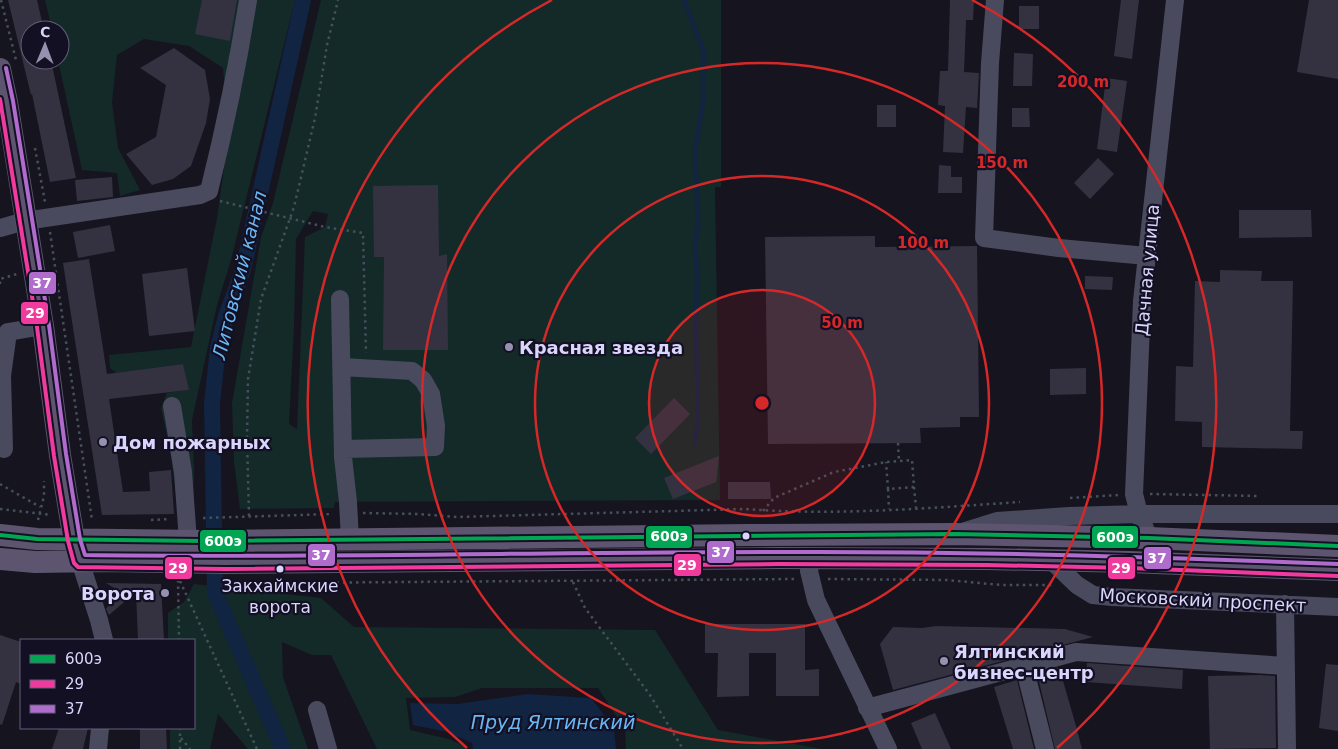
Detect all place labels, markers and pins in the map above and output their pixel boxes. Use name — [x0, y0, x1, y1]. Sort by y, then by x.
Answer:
place label: Красная звезда — [519, 337, 683, 358]
marker: Красная звезда — [503, 341, 515, 353]
centre of rings — [753, 394, 771, 412]
place label: Дом пожарных — [113, 432, 271, 453]
marker: Дом пожарных — [97, 436, 109, 448]
unlabelled marker — [741, 531, 751, 541]
marker: Закхаймские ворота — [275, 564, 285, 574]
place label: Закхаймские ворота — [221, 576, 339, 617]
place label: Ворота — [81, 583, 155, 604]
marker: Ворота — [159, 587, 171, 599]
place label: Ялтинский бизнес-центр — [954, 641, 1094, 683]
marker: Ялтинский бизнес-центр — [938, 655, 950, 667]

